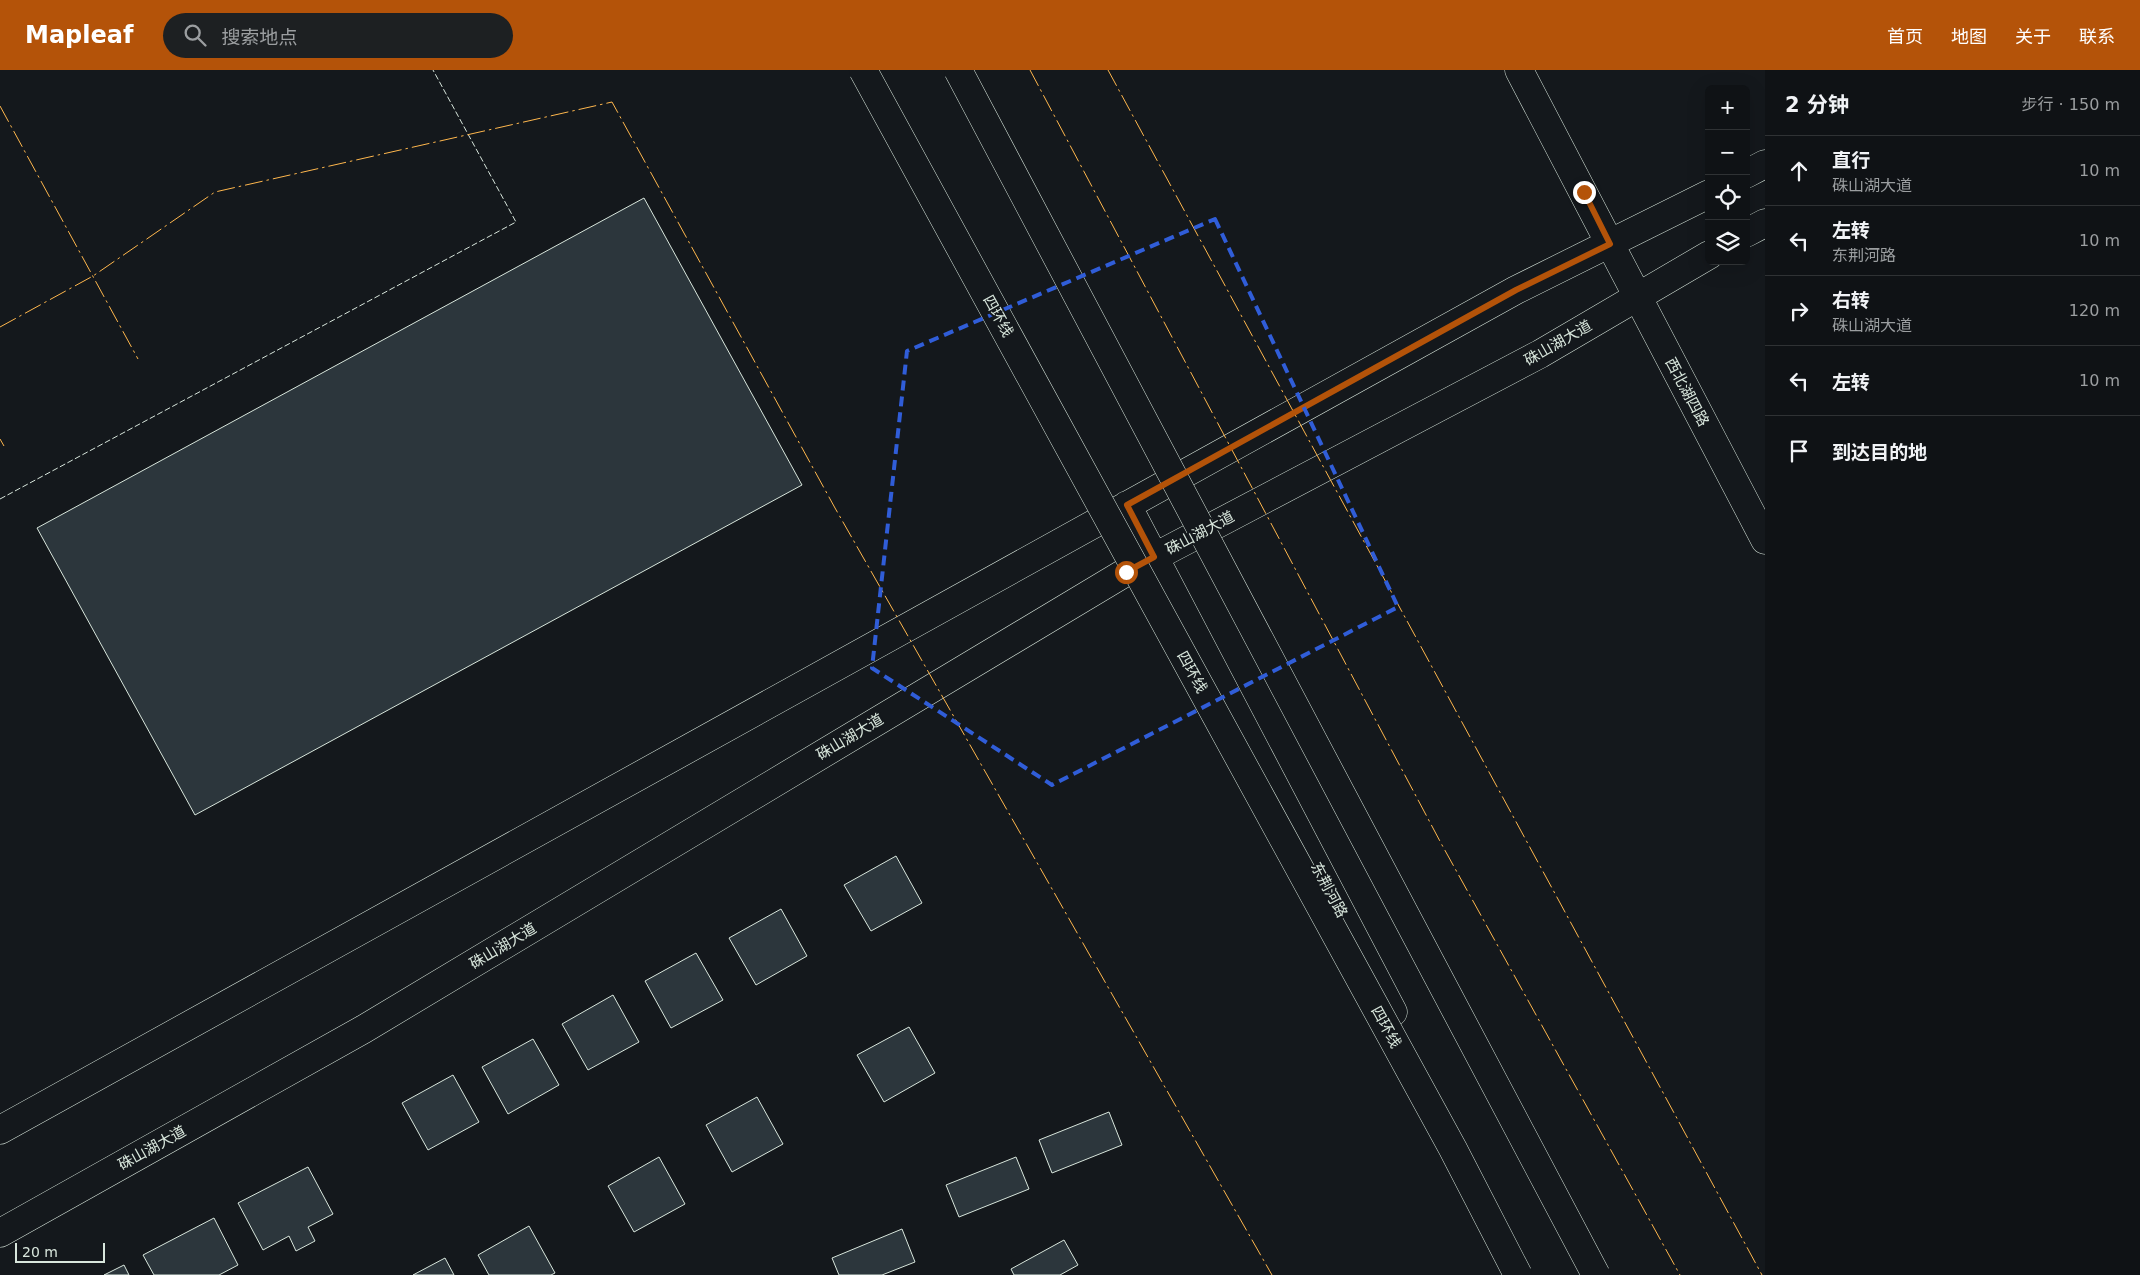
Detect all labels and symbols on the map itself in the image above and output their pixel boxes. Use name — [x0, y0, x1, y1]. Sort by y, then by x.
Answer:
route end — [1573, 181, 1596, 204]
street label: 四环线 — [979, 292, 1017, 340]
street label: 硃山湖大道 — [1521, 316, 1595, 370]
street label: 西北湖四路 — [1661, 355, 1713, 429]
street label: 硃山湖大道 — [1163, 507, 1237, 559]
route start — [1115, 561, 1138, 584]
street label: 四环线 — [1173, 648, 1211, 696]
street label: 硃山湖大道 — [813, 710, 887, 764]
street label: 东荆河路 — [1307, 859, 1351, 921]
street label: 硃山湖大道 — [466, 919, 540, 973]
street label: 四环线 — [1367, 1003, 1405, 1051]
street label: 硃山湖大道 — [115, 1122, 189, 1174]
scale bar — [15, 1240, 105, 1263]

